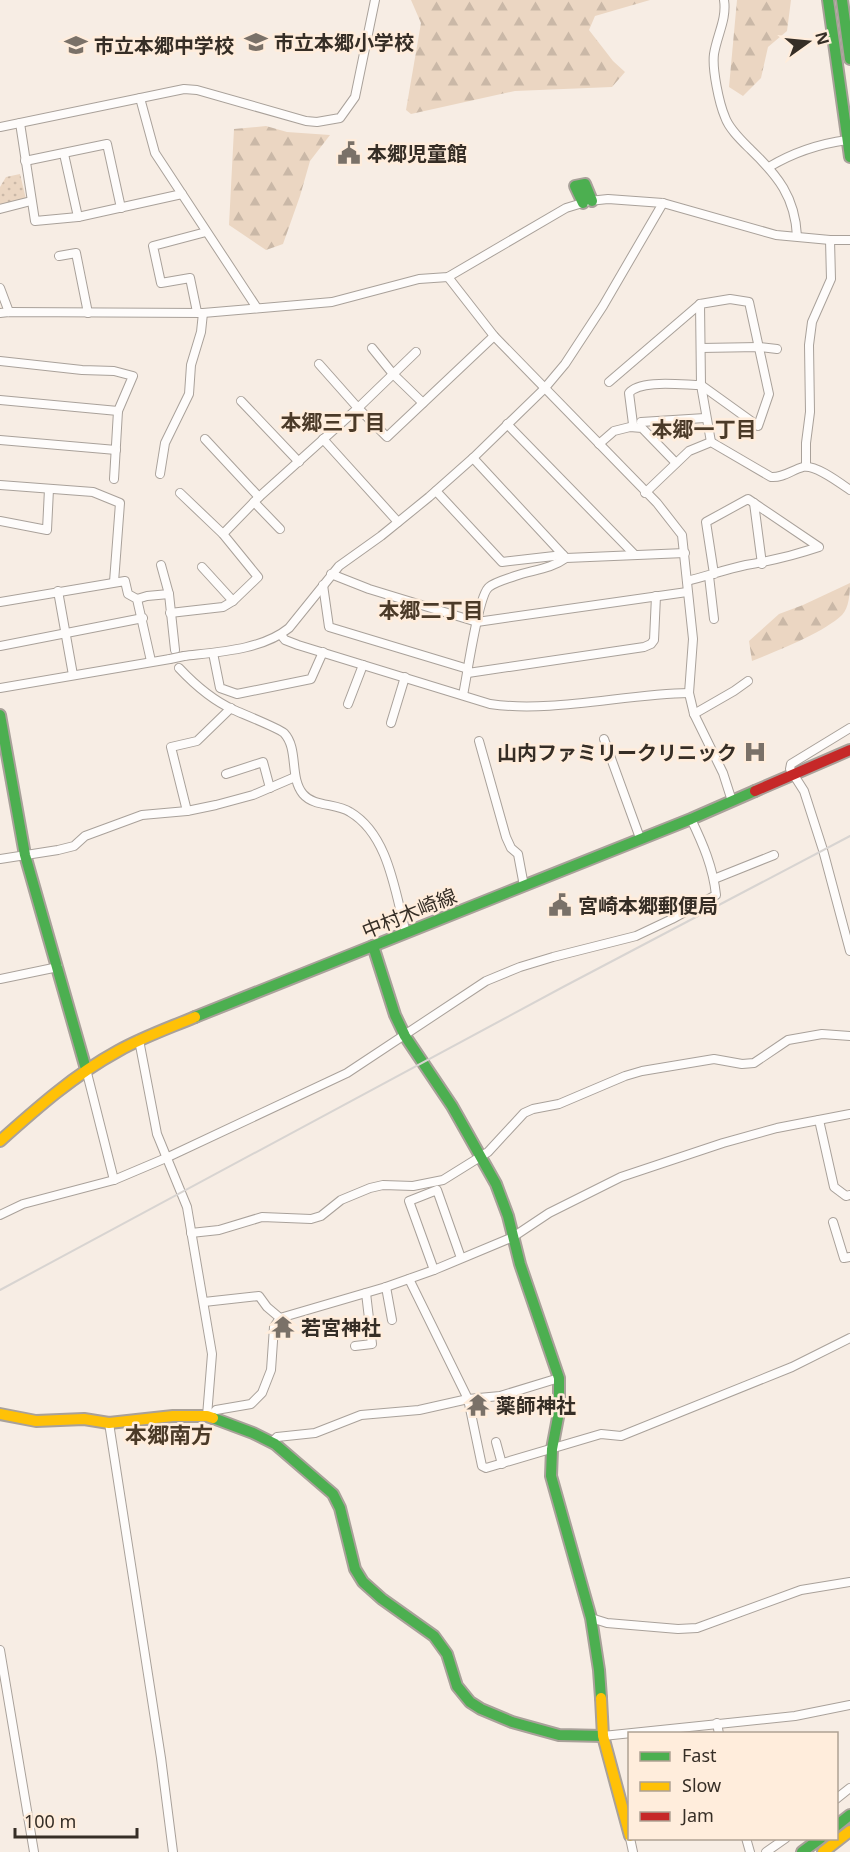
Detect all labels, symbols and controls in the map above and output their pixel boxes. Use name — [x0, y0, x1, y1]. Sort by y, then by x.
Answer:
north arrow — [778, 12, 838, 72]
school or university icon: 市立本郷小学校 — [243, 29, 269, 55]
place label: 市立本郷小学校 — [274, 29, 414, 56]
text: N — [810, 29, 835, 47]
school or university icon: 市立本郷中学校 — [63, 32, 89, 58]
place label: 市立本郷中学校 — [94, 32, 234, 59]
public building icon: 本郷児童館 — [336, 140, 362, 166]
place label: 本郷児童館 — [367, 140, 467, 167]
district label: 本郷三丁目 — [281, 408, 386, 436]
district label: 本郷一丁目 — [652, 415, 757, 443]
district label: 本郷二丁目 — [379, 596, 484, 624]
place label: 山内ファミリークリニック — [497, 739, 737, 766]
hospital icon: 山内ファミリークリニック — [742, 739, 768, 765]
street label: 中村木崎線 — [358, 882, 460, 944]
public building icon: 宮崎本郷郵便局 — [547, 892, 573, 918]
place label: 宮崎本郷郵便局 — [578, 892, 718, 919]
temple icon: 若宮神社 — [270, 1314, 296, 1340]
place label: 若宮神社 — [301, 1314, 381, 1341]
temple icon: 薬師神社 — [465, 1392, 491, 1418]
place label: 薬師神社 — [496, 1392, 576, 1419]
district label: 本郷南方 — [125, 1419, 213, 1449]
legend — [628, 1732, 838, 1840]
text: Fast — [682, 1743, 717, 1767]
text: Slow — [682, 1773, 721, 1797]
scale bar — [15, 1801, 136, 1839]
text: Jam — [680, 1803, 714, 1827]
text: 100 m — [24, 1809, 76, 1833]

